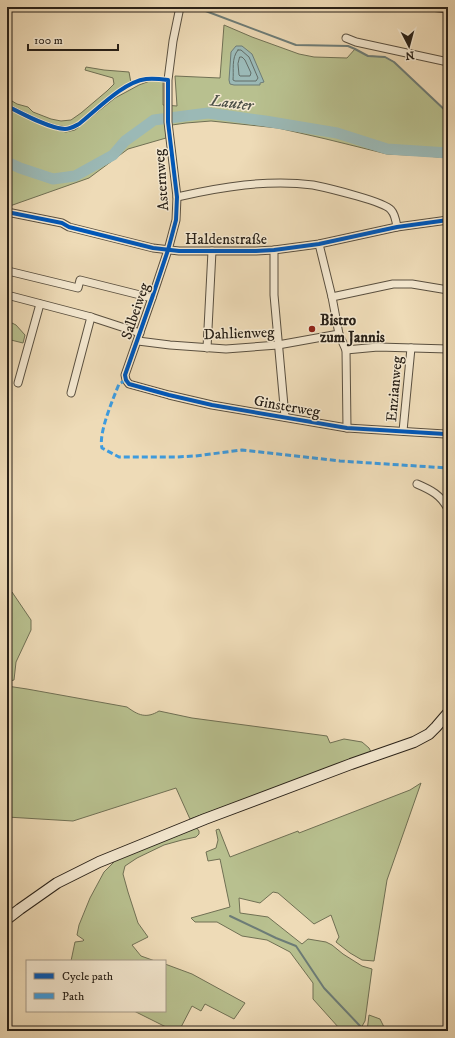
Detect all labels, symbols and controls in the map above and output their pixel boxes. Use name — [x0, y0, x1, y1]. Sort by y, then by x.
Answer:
scale bar — [28, 26, 118, 52]
north arrow — [389, 26, 429, 66]
text: 100 m — [34, 33, 63, 48]
text: N — [405, 48, 415, 62]
water label: Lauter — [208, 90, 256, 116]
street label: Asternweg — [150, 148, 173, 212]
street label: Haldenstraße — [185, 230, 267, 249]
street label: Salbeiweg — [117, 280, 154, 342]
place label: Bistro zum Jannis — [320, 311, 385, 347]
street label: Dahlienweg — [203, 323, 275, 344]
marker: Bistro zum Jannis — [307, 324, 317, 334]
street label: Enzianweg — [382, 355, 407, 423]
street label: Ginsterweg — [252, 391, 322, 422]
legend — [26, 960, 166, 1012]
text: Cycle path — [62, 969, 114, 984]
text: Path — [62, 989, 85, 1004]

